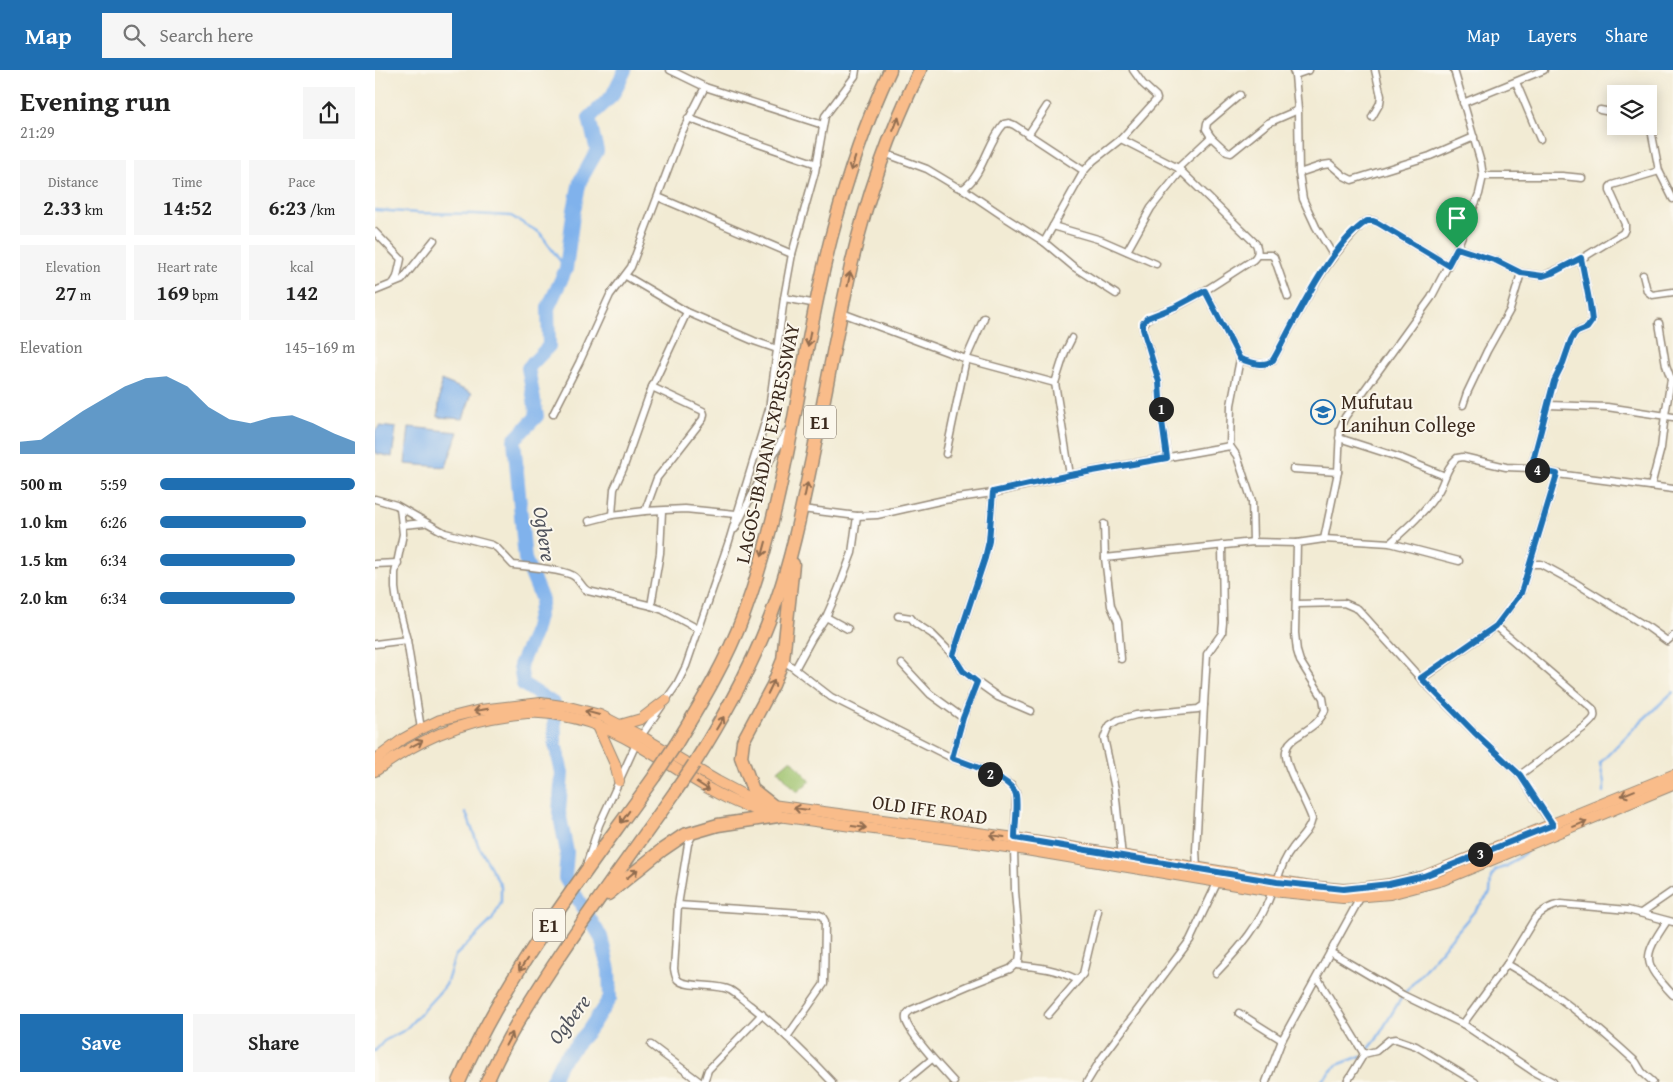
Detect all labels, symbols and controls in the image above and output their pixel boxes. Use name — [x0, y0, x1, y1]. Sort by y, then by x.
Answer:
search box — [102, 13, 452, 58]
text: Map — [25, 18, 72, 53]
icon: search — [120, 21, 148, 49]
text: Search here — [160, 21, 253, 49]
text: Map — [1467, 22, 1500, 49]
text: Layers — [1528, 22, 1577, 49]
text: Share — [1605, 22, 1648, 49]
text: Evening run — [20, 80, 171, 121]
map controls — [1607, 85, 1657, 135]
button: layers — [1607, 85, 1657, 135]
button: share — [303, 87, 355, 139]
one-way arrow — [892, 117, 901, 132]
text: 21:29 — [20, 120, 55, 144]
one-way arrow — [848, 156, 858, 172]
text: Distance — [48, 172, 98, 192]
text: Time — [173, 172, 202, 192]
text: Pace — [288, 172, 315, 192]
text: 2.33 — [43, 192, 82, 223]
text: 14:52 — [163, 192, 212, 223]
text: 6:23 — [268, 192, 307, 223]
pin — [1436, 197, 1478, 248]
text: km — [82, 200, 103, 220]
text: /km — [307, 200, 335, 220]
icon: arrive — [1443, 204, 1471, 232]
text: Elevation — [46, 257, 101, 277]
text: Heart rate — [157, 257, 218, 277]
text: kcal — [290, 257, 314, 277]
one-way arrow — [845, 271, 854, 287]
text: 27 — [55, 277, 77, 308]
text: 169 — [157, 277, 189, 308]
text: 142 — [286, 277, 318, 308]
text: m — [77, 285, 91, 305]
text: bpm — [189, 285, 218, 305]
street label: LAGOS-IBADAN EXPRESSWAY — [727, 320, 807, 566]
one-way arrow — [804, 330, 814, 346]
text: Elevation — [20, 335, 83, 359]
text: 145–169 m — [285, 335, 355, 359]
place label: Mufutau Lanihun College — [1341, 387, 1476, 439]
pin: 1 — [1149, 396, 1173, 422]
text: 1 — [1158, 399, 1165, 419]
school or university icon: Mufutau Lanihun College — [1310, 399, 1336, 425]
road number: E1 — [804, 406, 836, 438]
pin: 4 — [1525, 458, 1549, 482]
text: 4 — [1534, 460, 1541, 480]
text: 500 m — [20, 472, 62, 496]
text: 5:59 — [100, 472, 127, 496]
one-way arrow — [801, 482, 811, 498]
water label: Ogbere — [525, 504, 565, 564]
text: 1.0 km — [20, 510, 67, 534]
text: 6:26 — [100, 510, 127, 534]
one-way arrow — [759, 540, 769, 556]
text: 1.5 km — [20, 548, 67, 572]
text: 6:34 — [100, 548, 127, 572]
text: 2.0 km — [20, 586, 67, 610]
text: 6:34 — [100, 586, 127, 610]
one-way arrow — [767, 680, 776, 695]
one-way arrow — [473, 706, 489, 716]
one-way arrow — [584, 708, 600, 717]
one-way arrow — [716, 717, 726, 731]
one-way arrow — [408, 739, 423, 749]
pin: 2 — [977, 762, 1003, 786]
text: 2 — [987, 764, 994, 784]
one-way arrow — [696, 781, 710, 791]
street label: OLD IFE ROAD — [870, 787, 990, 831]
one-way arrow — [1621, 789, 1636, 799]
one-way arrow — [794, 804, 810, 814]
one-way arrow — [620, 810, 630, 824]
one-way arrow — [1572, 818, 1587, 828]
one-way arrow — [851, 822, 867, 832]
one-way arrow — [989, 831, 1005, 841]
pin: 3 — [1467, 842, 1493, 866]
text: 3 — [1477, 844, 1484, 864]
one-way arrow — [625, 868, 638, 879]
road number: E1 — [533, 908, 565, 942]
one-way arrow — [518, 958, 528, 972]
water label: Ogbere — [540, 988, 598, 1050]
button: Save — [20, 1014, 183, 1072]
button: Share — [193, 1014, 355, 1072]
one-way arrow — [504, 1032, 514, 1046]

